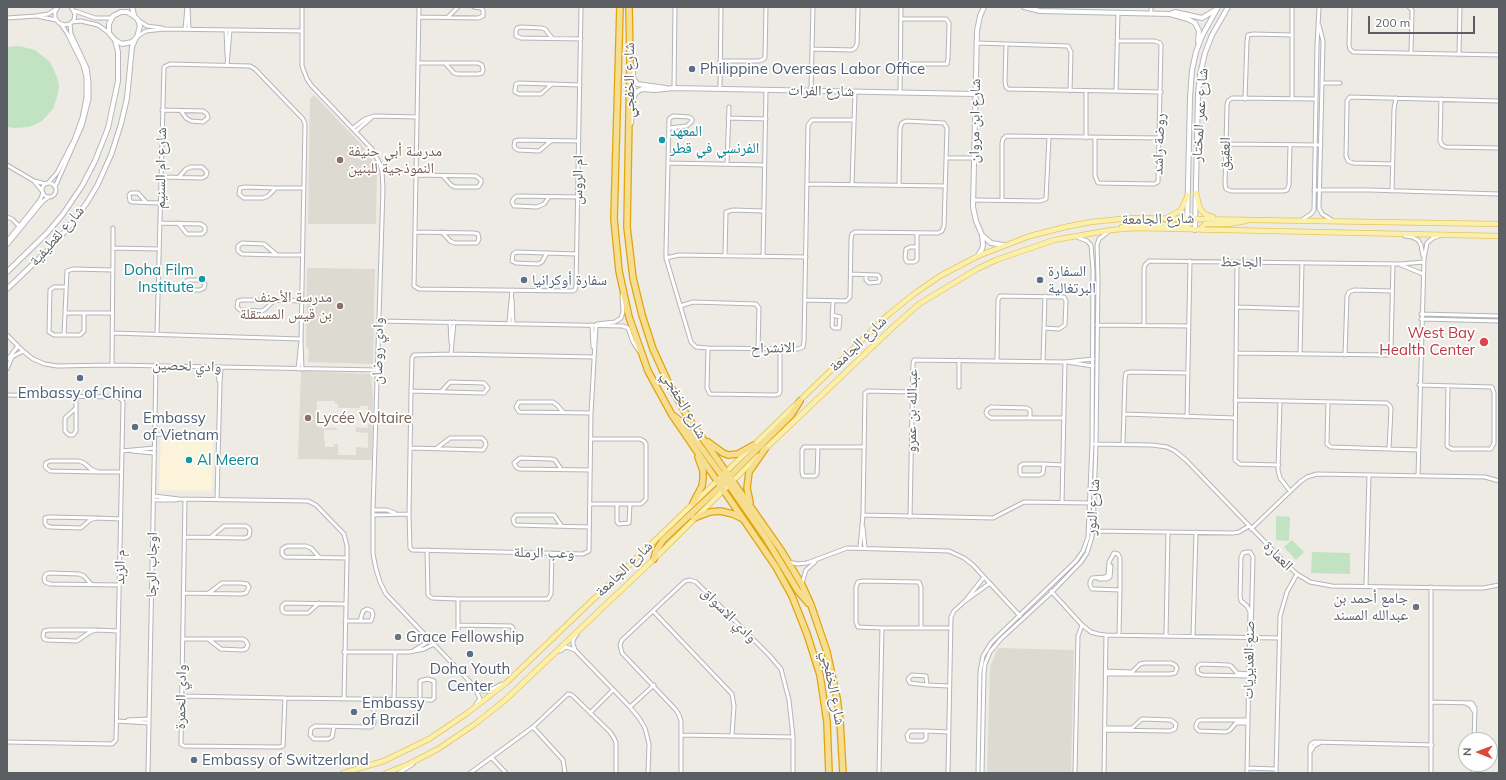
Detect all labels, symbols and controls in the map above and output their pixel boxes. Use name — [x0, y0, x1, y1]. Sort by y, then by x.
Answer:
scale bar — [1370, 8, 1477, 34]
text: 200 m — [1375, 15, 1410, 30]
street label: شارع الخفجي — [620, 42, 638, 118]
place label: Philippine Overseas Labor Office — [700, 60, 925, 78]
marker: Philippine Overseas Labor Office — [687, 64, 697, 74]
street label: شارع عمر المختار — [1188, 67, 1212, 163]
street label: شارع ابن مروان — [965, 78, 985, 164]
street label: شارع الفرات — [788, 81, 854, 101]
street label: روضة راشد — [1149, 113, 1169, 175]
place label: المعهد الفرنسي في قطر — [670, 122, 759, 157]
street label: شارع ام السنيم — [151, 127, 171, 209]
marker: المعهد الفرنسي في قطر — [657, 135, 667, 145]
street label: العقيق — [1215, 137, 1235, 171]
place label: مدرسة أبي حنيفة النموذجية للبنين — [348, 142, 442, 177]
marker: مدرسة أبي حنيفة النموذجية للبنين — [335, 155, 345, 165]
street label: ام الروس — [569, 155, 587, 205]
street label: شارع لقطيفية — [26, 202, 88, 270]
street label: شارع الجامعة — [1121, 209, 1195, 229]
street label: الجاحظ — [1220, 253, 1262, 271]
place label: Doha Film Institute — [124, 261, 194, 296]
place label: السفارة البرتغالية — [1048, 262, 1096, 297]
place label: سفارة أوكرانيا — [532, 271, 607, 289]
marker: Doha Film Institute — [197, 274, 207, 284]
marker: سفارة أوكرانيا — [519, 275, 529, 285]
marker: السفارة البرتغالية — [1035, 275, 1045, 285]
place label: مدرسة الأحنف بن قيس المستقلة — [240, 288, 332, 323]
marker: مدرسة الأحنف بن قيس المستقلة — [335, 301, 345, 311]
street label: شارع الجامعة — [826, 312, 890, 376]
street label: وادي روضان — [368, 317, 388, 385]
place label: West Bay Health Center — [1379, 324, 1475, 359]
marker: West Bay Health Center — [1478, 336, 1490, 348]
street label: الانشراح — [751, 339, 795, 357]
street label: وادي لحصين — [152, 356, 222, 376]
street label: شارع الخفجي — [657, 368, 711, 442]
street label: عبدالله بن عمرو — [902, 369, 922, 453]
marker: Embassy of China — [75, 373, 85, 383]
place label: Embassy of China — [18, 384, 142, 402]
place label: Embassy of Vietnam — [143, 409, 219, 444]
place label: Lycée Voltaire — [316, 409, 412, 427]
marker: Lycée Voltaire — [303, 413, 313, 423]
marker: Embassy of Vietnam — [130, 422, 140, 432]
place label: Al Meera — [197, 451, 259, 469]
marker: Al Meera — [184, 455, 194, 465]
street label: شارع النور — [1082, 478, 1104, 536]
street label: اوجاب الرجا — [142, 532, 162, 598]
street label: شارع الجامعة — [592, 537, 656, 601]
street label: العمارة — [1259, 537, 1297, 575]
street label: وعب الرملة — [513, 543, 575, 563]
street label: م الزبد — [111, 549, 129, 585]
street label: وادي الاسواق — [697, 583, 761, 647]
place label: جامع أحمد بن عبدالله المسند — [1333, 589, 1408, 624]
marker: جامع أحمد بن عبدالله المسند — [1411, 602, 1421, 612]
street label: صنع الغديريات — [1239, 620, 1259, 700]
place label: Grace Fellowship — [406, 628, 524, 646]
marker: Grace Fellowship — [393, 632, 403, 642]
marker: Doha Youth Center — [465, 649, 475, 659]
street label: شارع الخفجي — [817, 649, 849, 727]
place label: Doha Youth Center — [430, 660, 510, 695]
street label: وادي الحمرة — [171, 664, 191, 730]
place label: Embassy of Brazil — [362, 694, 425, 729]
marker: Embassy of Brazil — [349, 707, 359, 717]
north arrow — [1458, 732, 1498, 772]
text: N — [1460, 748, 1474, 756]
place label: Embassy of Switzerland — [202, 751, 369, 769]
marker: Embassy of Switzerland — [189, 755, 199, 765]

